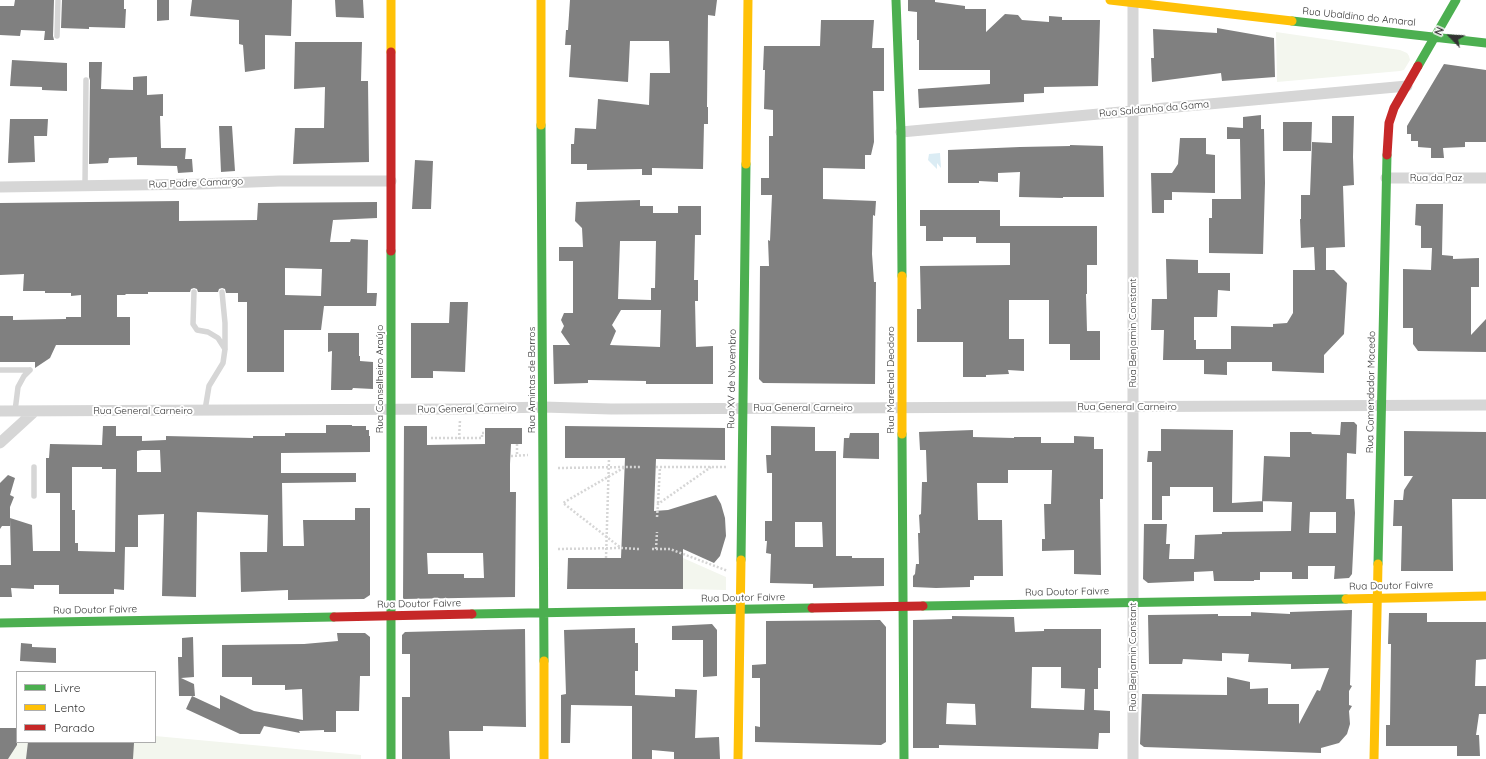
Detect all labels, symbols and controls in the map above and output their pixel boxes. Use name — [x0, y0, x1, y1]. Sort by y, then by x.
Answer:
street label: Rua Ubaldino do Amaral — [1302, 5, 1416, 29]
north arrow — [1430, 16, 1470, 56]
text: N — [1431, 25, 1447, 38]
street label: Rua Saldanha da Gama — [1098, 98, 1210, 120]
street label: Rua da Paz — [1410, 172, 1462, 184]
street label: Rua Padre Camargo — [148, 175, 244, 191]
street label: Rua Benjamin Constant — [1127, 278, 1139, 388]
street label: Rua Conselheiro Araújo — [374, 325, 386, 433]
street label: Rua Marechal Deodoro — [885, 326, 897, 434]
street label: Rua Amintas de Barros — [526, 327, 538, 433]
street label: Rua XV de Novembro — [725, 329, 739, 429]
street label: Rua Comendador Macedo — [1364, 331, 1378, 453]
street label: Rua General Carneiro — [1077, 401, 1177, 413]
street label: Rua General Carneiro — [417, 402, 517, 416]
street label: Rua General Carneiro — [753, 402, 853, 414]
street label: Rua General Carneiro — [93, 405, 193, 417]
street label: Rua Doutor Faivre — [1349, 579, 1433, 593]
street label: Rua Doutor Faivre — [1025, 585, 1109, 599]
street label: Rua Doutor Faivre — [701, 591, 785, 605]
street label: Rua Doutor Faivre — [377, 597, 461, 611]
street label: Rua Benjamin Constant — [1127, 602, 1139, 712]
street label: Rua Doutor Faivre — [53, 603, 137, 617]
legend — [16, 671, 156, 743]
text: Livre — [54, 680, 80, 695]
text: Lento — [54, 700, 85, 715]
text: Parado — [54, 720, 95, 735]

